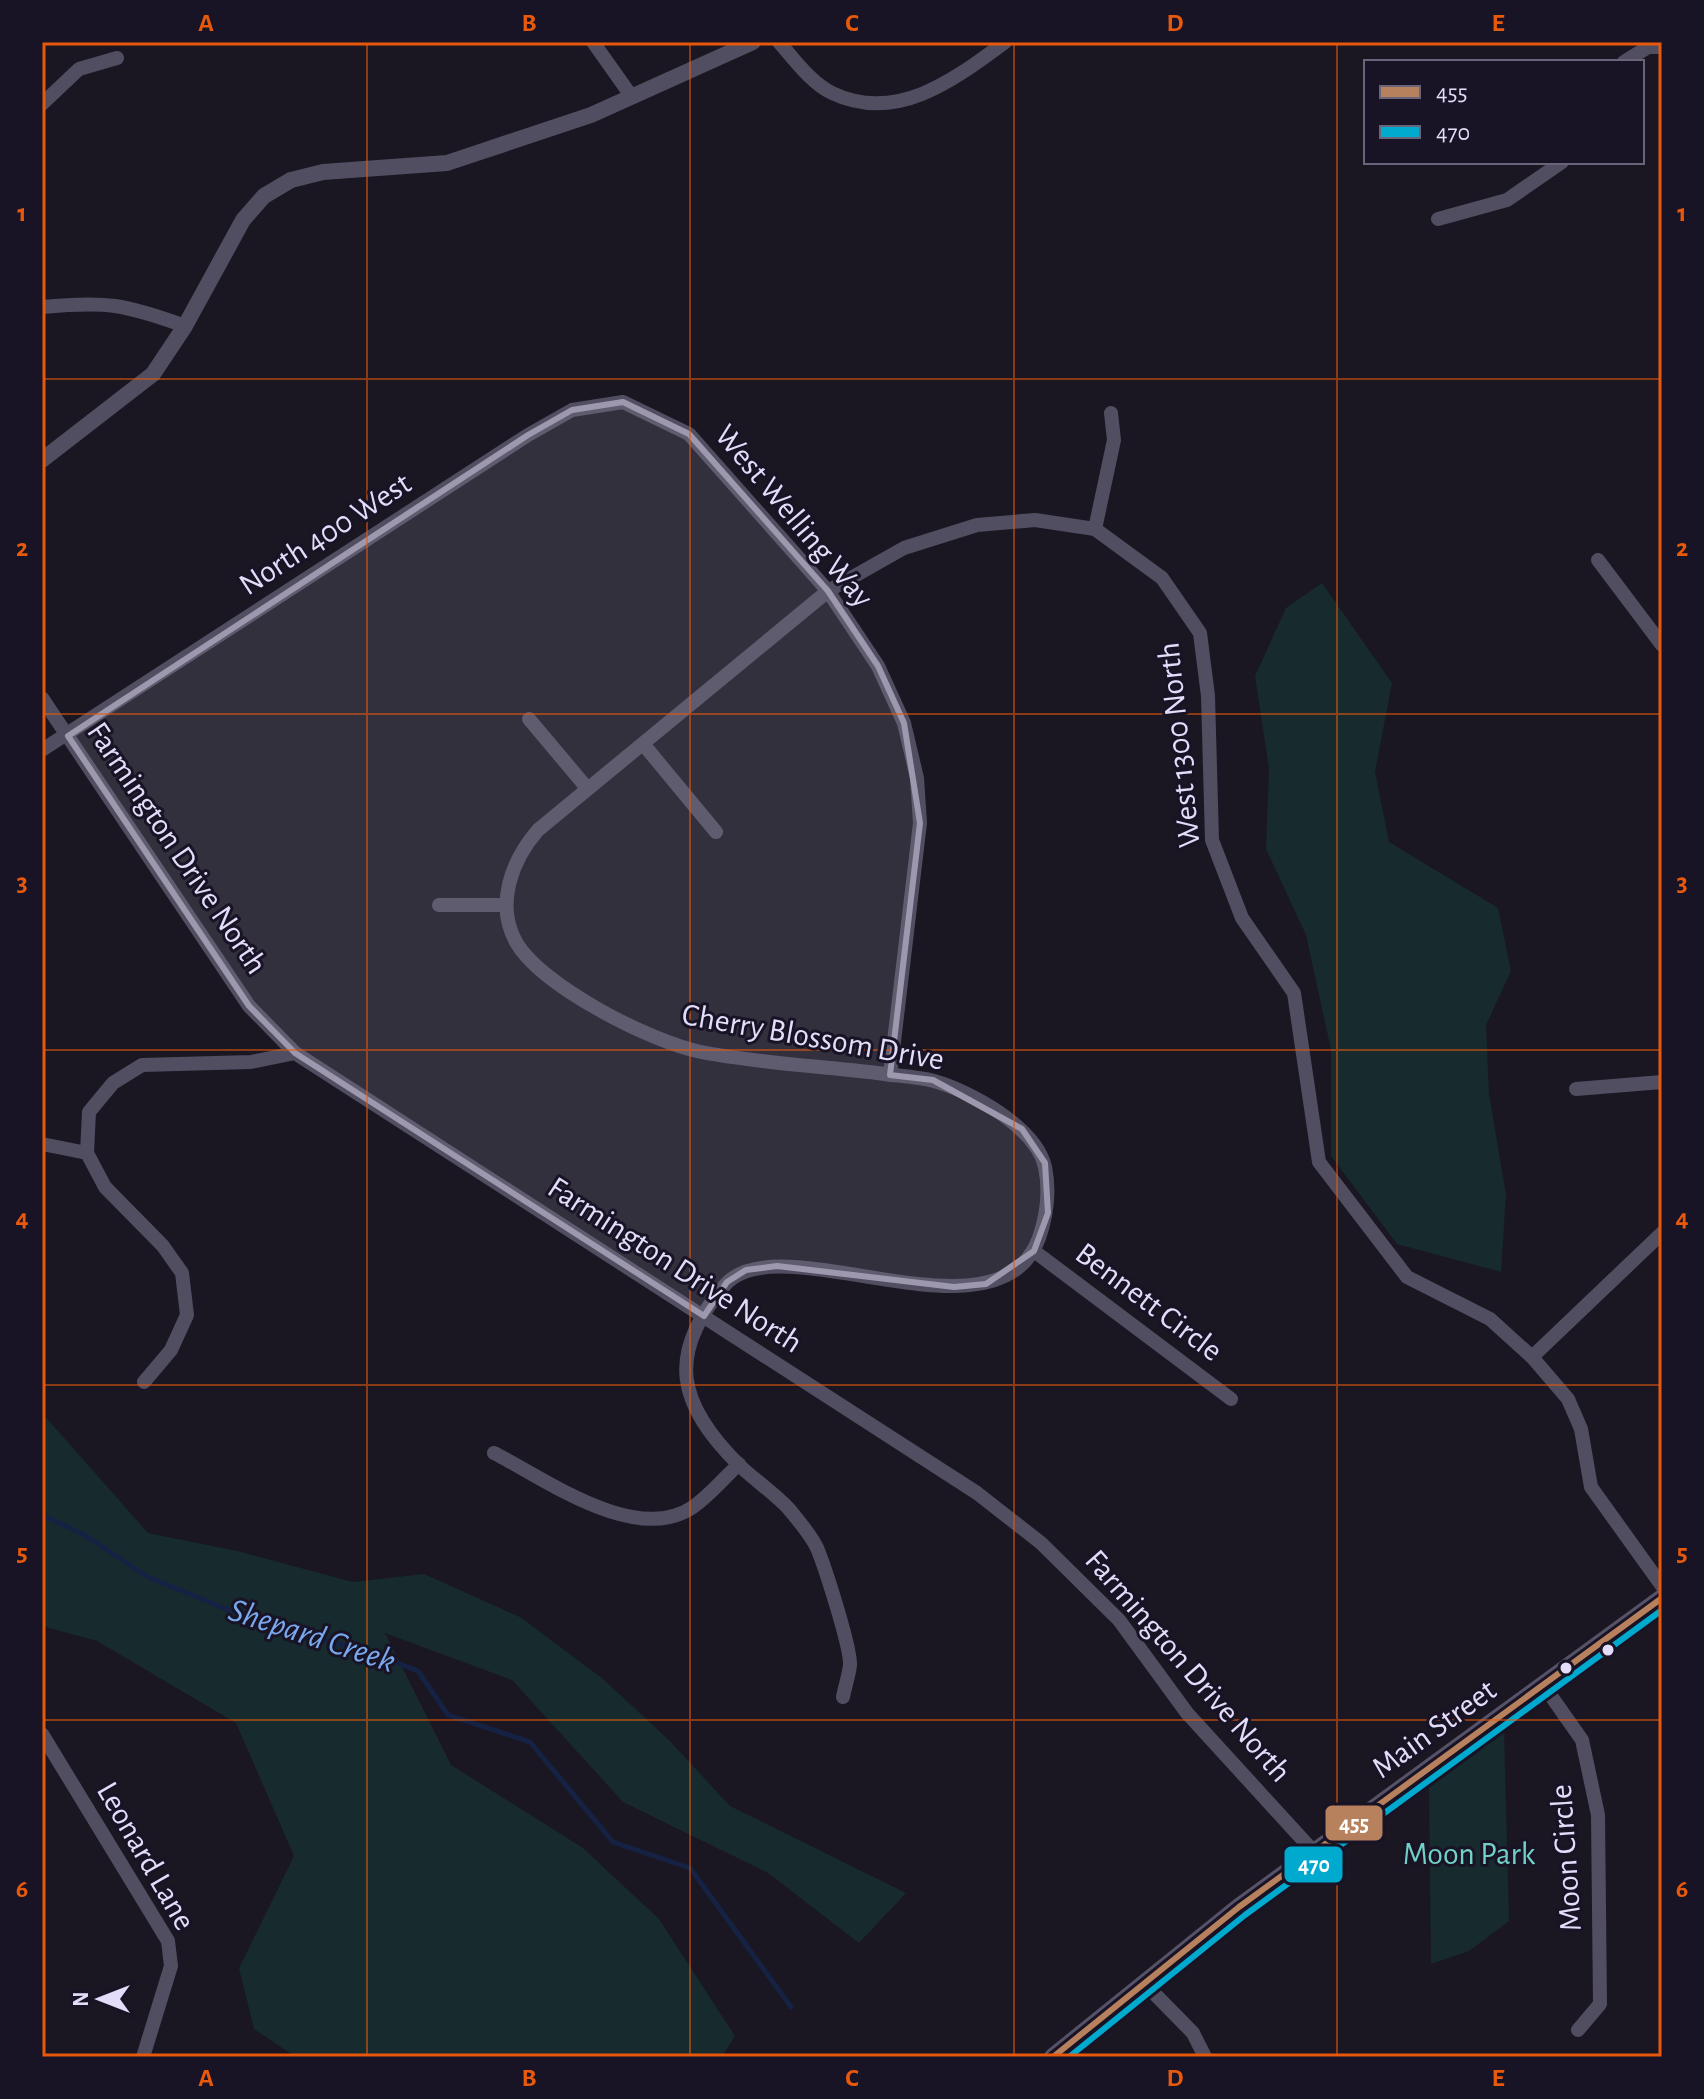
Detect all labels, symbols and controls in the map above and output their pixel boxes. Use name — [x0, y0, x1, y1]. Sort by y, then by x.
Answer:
text: A — [198, 10, 214, 36]
text: B — [521, 10, 537, 36]
text: C — [845, 10, 859, 36]
text: D — [1166, 10, 1184, 36]
text: E — [1491, 10, 1505, 36]
legend — [1364, 60, 1644, 164]
text: 455 — [1436, 81, 1468, 105]
text: 470 — [1436, 121, 1470, 145]
text: 1 — [17, 200, 27, 226]
text: 1 — [1677, 200, 1687, 226]
street label: West Welling Way — [709, 419, 879, 613]
street label: North 400 West — [233, 467, 417, 601]
text: 2 — [16, 535, 28, 561]
text: 2 — [1676, 535, 1688, 561]
street label: West 1300 North — [1152, 641, 1206, 849]
street label: Farmington Drive North — [81, 716, 273, 980]
text: 3 — [16, 870, 28, 896]
text: 3 — [1676, 870, 1688, 896]
street label: Cherry Blossom Drive — [680, 998, 946, 1076]
street label: Farmington Drive North — [542, 1171, 808, 1359]
text: 4 — [15, 1205, 29, 1231]
text: 4 — [1675, 1205, 1689, 1231]
street label: Bennett Circle — [1070, 1237, 1228, 1367]
text: 5 — [16, 1540, 28, 1566]
text: 5 — [1676, 1540, 1688, 1566]
street label: Farmington Drive North — [1079, 1544, 1297, 1788]
water label: Shepard Creek — [224, 1593, 400, 1679]
unlabelled marker — [1600, 1642, 1616, 1658]
unlabelled marker — [1558, 1660, 1574, 1676]
street label: Main Street — [1366, 1674, 1502, 1784]
street label: Leonard Lane — [91, 1776, 201, 1936]
street label: Moon Circle — [1545, 1783, 1587, 1933]
line badge: 455 — [1324, 1804, 1384, 1842]
text: 455 — [1339, 1813, 1369, 1835]
park label: Moon Park — [1403, 1838, 1536, 1870]
line badge: 470 — [1283, 1845, 1344, 1884]
text: 470 — [1298, 1854, 1330, 1876]
text: 6 — [16, 1876, 28, 1902]
text: 6 — [1676, 1876, 1688, 1902]
north arrow — [60, 1959, 140, 2039]
text: N — [70, 1991, 92, 2007]
text: A — [198, 2065, 214, 2091]
text: B — [521, 2065, 537, 2091]
text: C — [845, 2065, 859, 2091]
text: D — [1166, 2065, 1184, 2091]
text: E — [1491, 2065, 1505, 2091]

